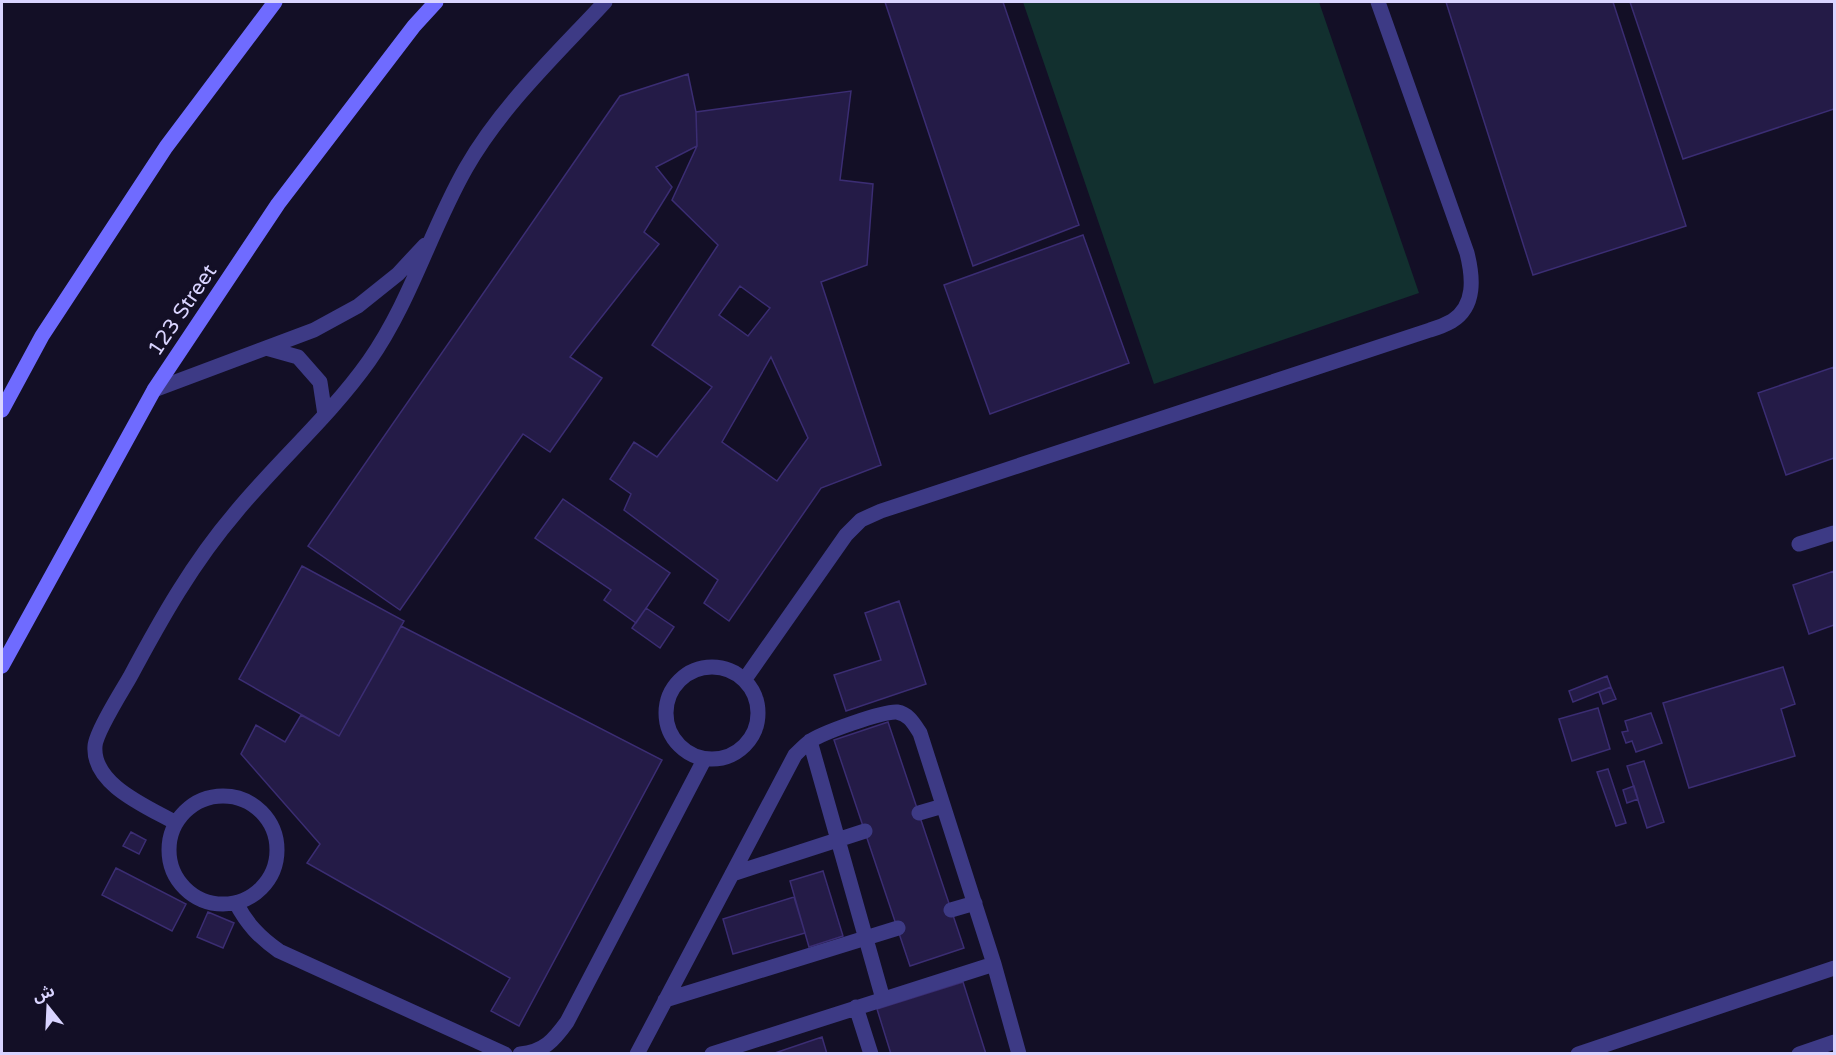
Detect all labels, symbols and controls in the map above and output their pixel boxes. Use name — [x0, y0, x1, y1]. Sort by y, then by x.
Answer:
street label: 123 Street — [143, 260, 222, 361]
north arrow — [18, 977, 78, 1037]
text: ش — [30, 981, 57, 1007]

